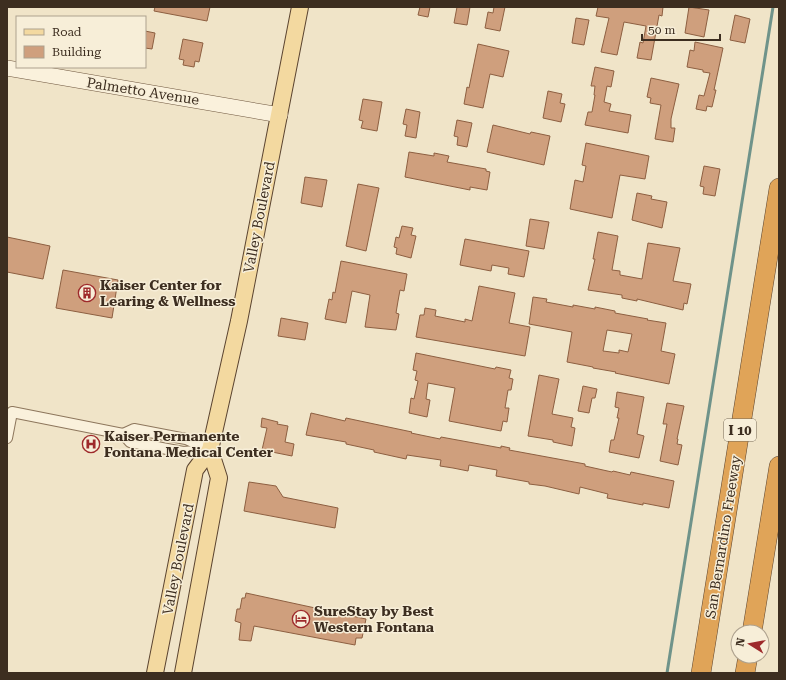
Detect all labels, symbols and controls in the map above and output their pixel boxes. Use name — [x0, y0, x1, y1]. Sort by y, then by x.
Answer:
legend — [16, 16, 146, 68]
scale bar — [642, 16, 720, 42]
text: 50 m — [648, 23, 675, 37]
text: Road — [52, 25, 82, 39]
text: Building — [52, 45, 101, 59]
street label: Palmetto Avenue — [86, 74, 201, 108]
street label: Valley Boulevard — [240, 160, 278, 274]
place label: Kaiser Center for Learing & Wellness — [100, 277, 236, 309]
building icon: Kaiser Center for Learing & Wellness — [77, 283, 97, 303]
road number: I 10 — [724, 419, 756, 441]
place label: Kaiser Permanente Fontana Medical Center — [104, 428, 274, 460]
hospital icon: Kaiser Permanente Fontana Medical Center — [81, 434, 101, 454]
street label: San Bernardino Freeway — [702, 454, 744, 620]
street label: Valley Boulevard — [159, 502, 197, 616]
place label: SureStay by Best Western Fontana — [314, 603, 435, 635]
hotel icon: SureStay by Best Western Fontana — [291, 609, 311, 629]
north arrow — [730, 624, 770, 664]
text: N — [733, 636, 748, 648]

